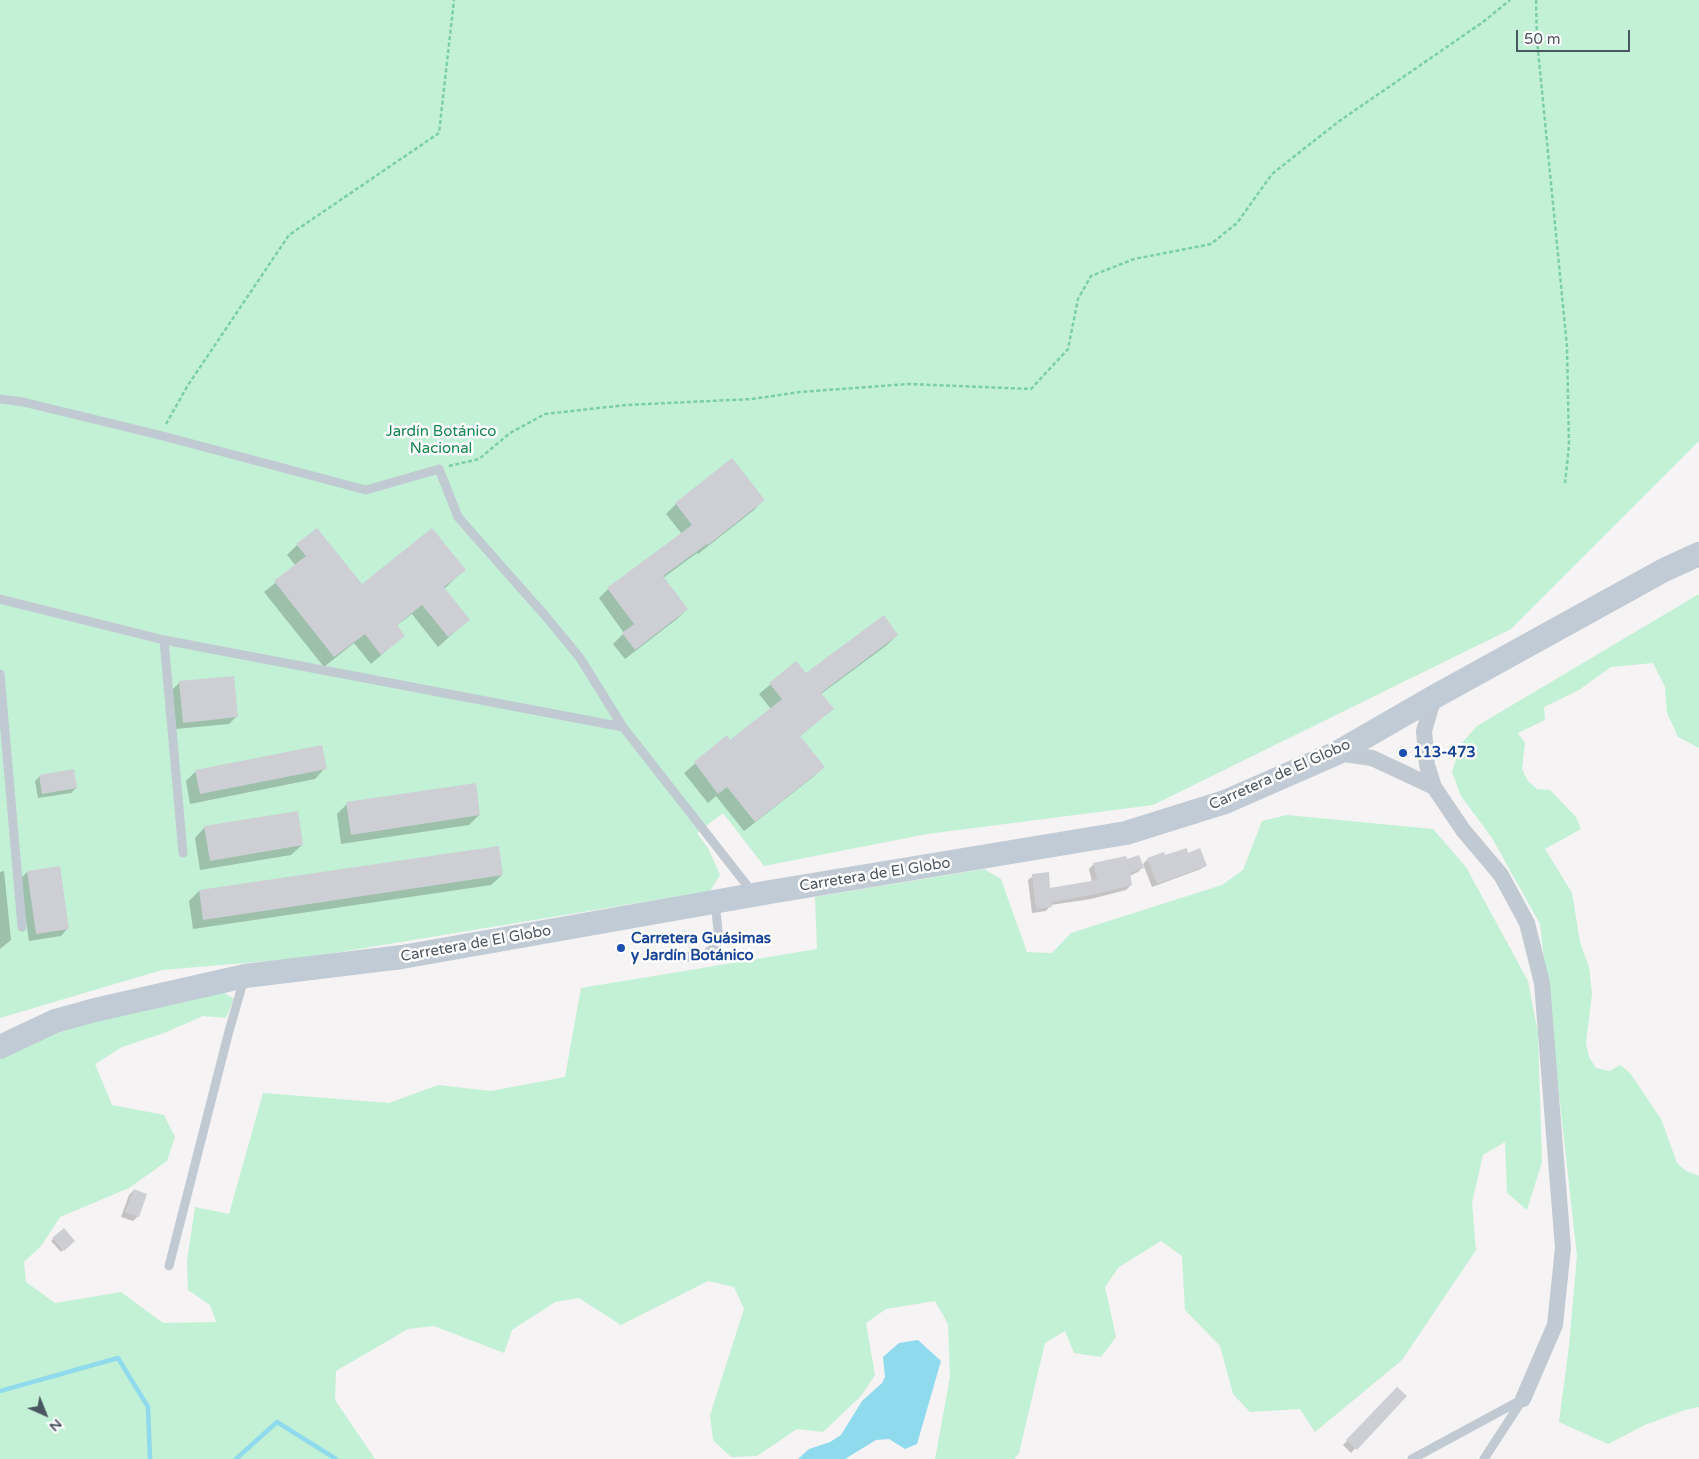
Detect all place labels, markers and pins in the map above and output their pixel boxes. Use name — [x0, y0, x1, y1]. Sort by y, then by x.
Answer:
place label: 113-473 — [1413, 744, 1476, 762]
marker: 113-473 — [1397, 747, 1409, 759]
place label: Carretera Guásimas y Jardín Botánico — [631, 930, 771, 965]
marker: Carretera Guásimas y Jardín Botánico — [615, 942, 627, 954]

